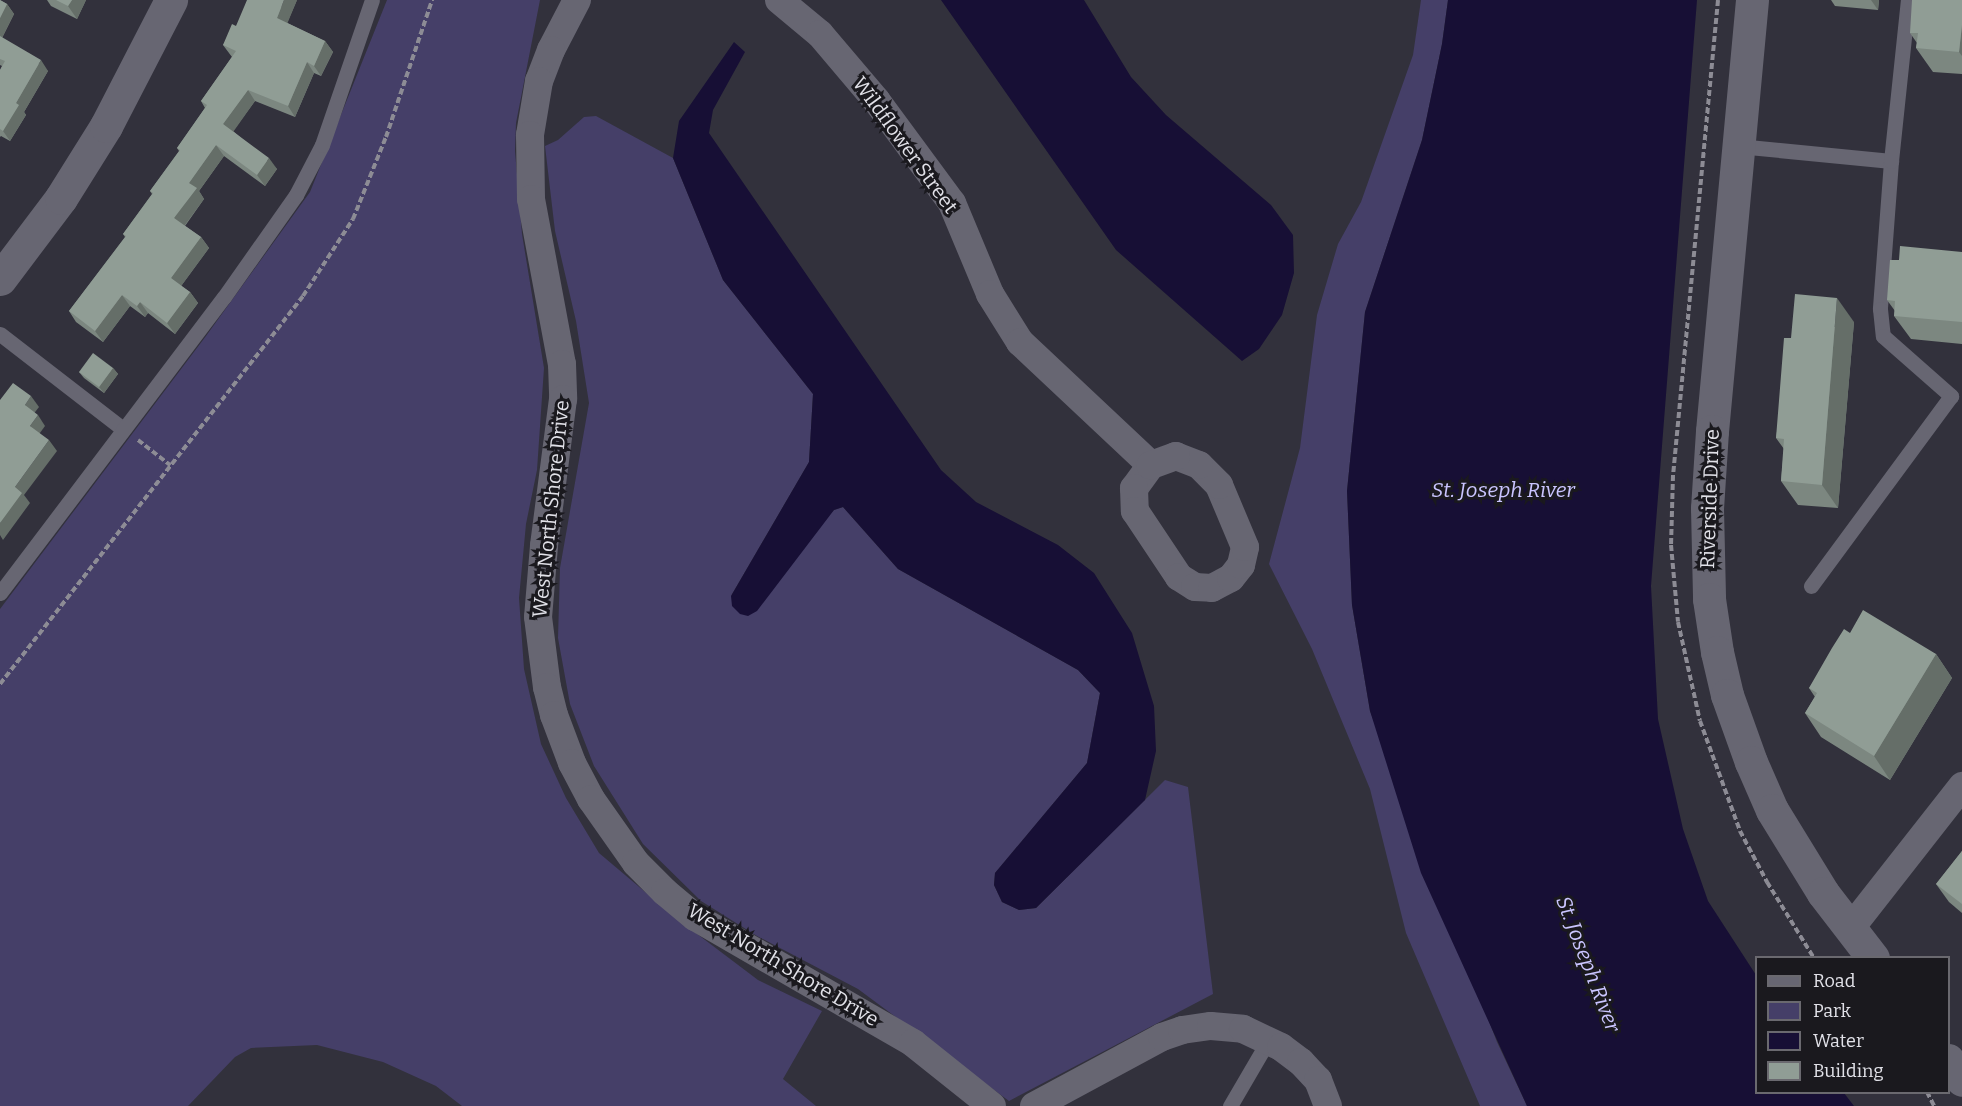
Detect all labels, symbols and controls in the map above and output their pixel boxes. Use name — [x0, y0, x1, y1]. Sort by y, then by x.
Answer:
street label: Wildflower Street — [847, 72, 963, 218]
street label: West North Shore Drive — [528, 399, 574, 619]
street label: Riverside Drive — [1696, 429, 1724, 569]
water label: St. Joseph River — [1431, 477, 1575, 503]
water label: St. Joseph River — [1550, 892, 1626, 1036]
street label: West North Shore Drive — [683, 898, 883, 1032]
legend — [1755, 956, 1950, 1094]
text: Road — [1813, 970, 1855, 992]
text: Park — [1813, 1000, 1851, 1022]
text: Water — [1813, 1030, 1864, 1052]
text: Building — [1813, 1060, 1884, 1082]

